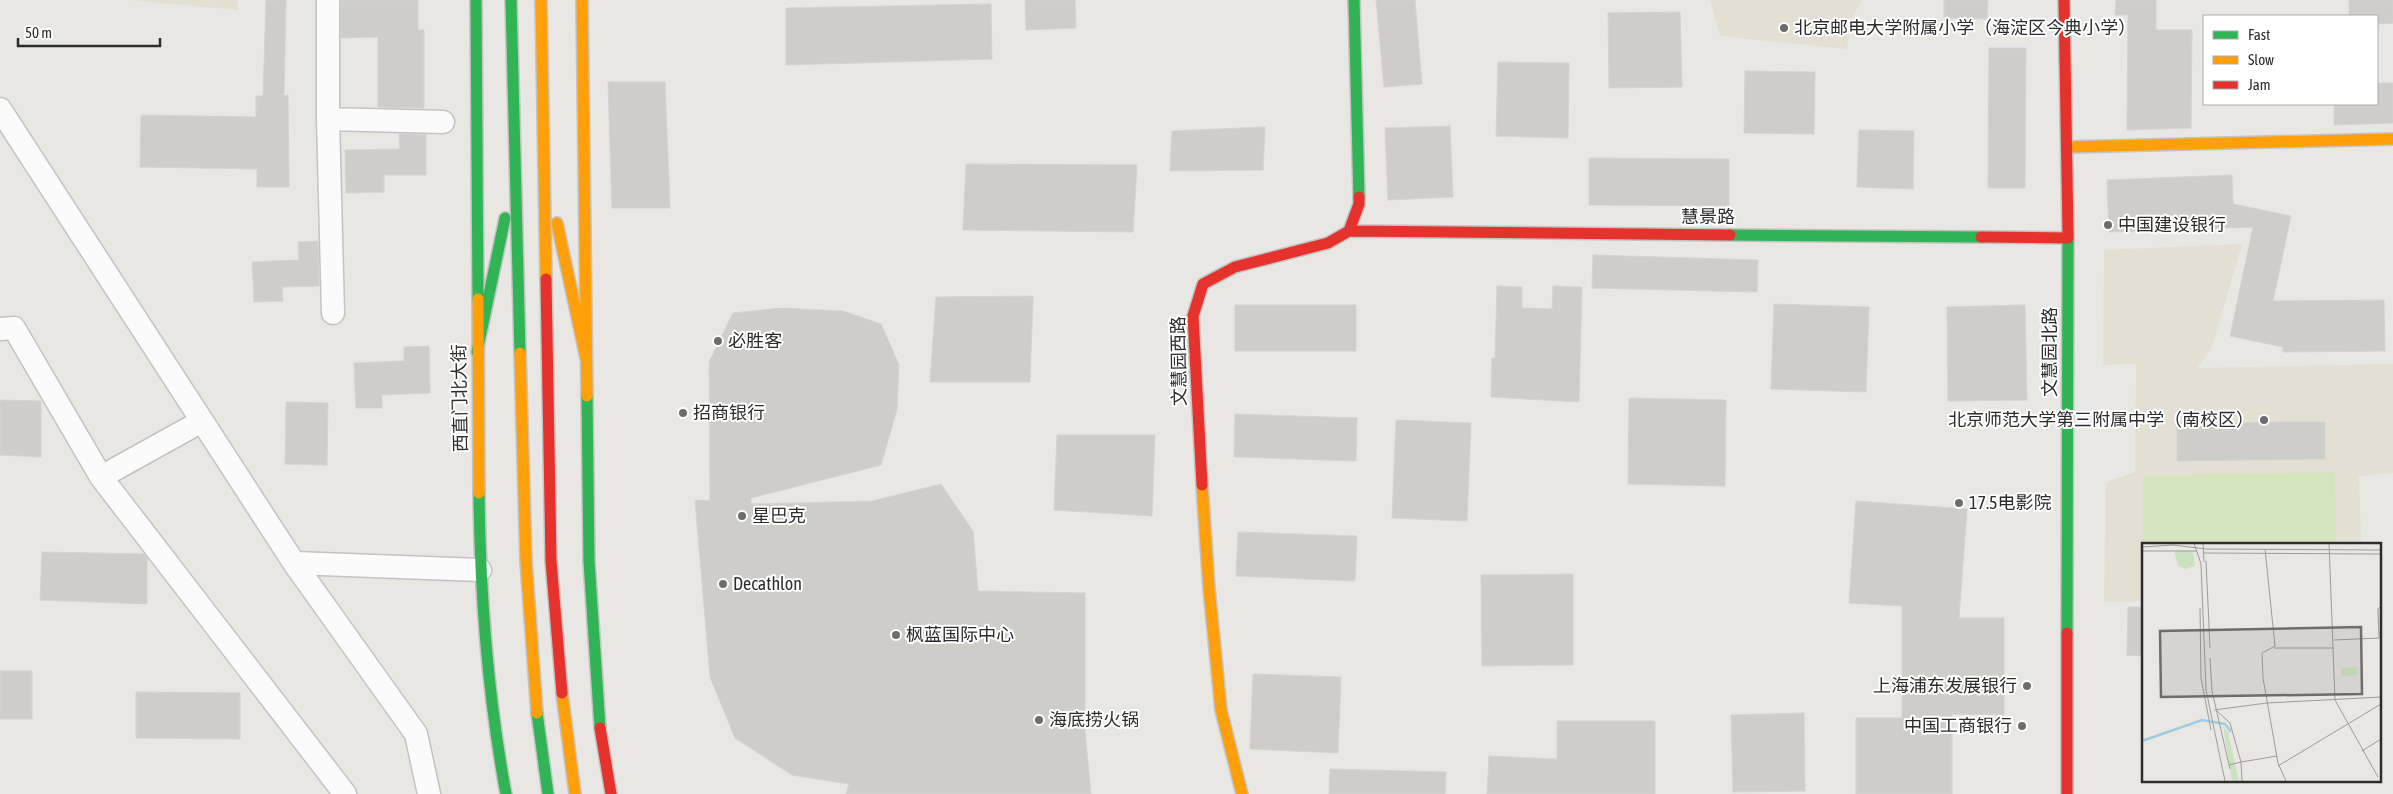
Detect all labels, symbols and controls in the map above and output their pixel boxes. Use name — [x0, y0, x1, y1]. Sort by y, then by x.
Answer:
scale bar — [18, 15, 160, 47]
legend — [2203, 15, 2378, 105]
place label: 北京邮电大学附属小学（海淀区今典小学） — [1794, 17, 2136, 38]
marker: 北京邮电大学附属小学（海淀区今典小学） — [1778, 22, 1790, 34]
text: 50 m — [25, 24, 52, 41]
text: Fast — [2248, 26, 2270, 43]
text: Slow — [2248, 51, 2274, 68]
text: Jam — [2248, 76, 2271, 93]
street label: 慧景路 — [1681, 206, 1735, 227]
place label: 中国建设银行 — [2118, 214, 2226, 235]
marker: 中国建设银行 — [2102, 219, 2114, 231]
street label: 文慧园北路 — [2039, 307, 2060, 397]
street label: 文慧园西路 — [1167, 316, 1190, 406]
place label: 必胜客 — [728, 330, 782, 351]
marker: 必胜客 — [712, 335, 724, 347]
street label: 西直门北大街 — [448, 344, 471, 452]
place label: 招商银行 — [693, 402, 765, 423]
marker: 招商银行 — [677, 407, 689, 419]
place label: 北京师范大学第三附属中学（南校区） — [1948, 409, 2254, 430]
marker: 北京师范大学第三附属中学（南校区） — [2258, 414, 2270, 426]
place label: 17.5电影院 — [1969, 492, 2052, 513]
marker: 17.5电影院 — [1953, 497, 1965, 509]
place label: 星巴克 — [752, 505, 806, 526]
marker: 星巴克 — [736, 510, 748, 522]
inset map — [2142, 543, 2380, 782]
place label: Decathlon — [733, 573, 802, 594]
marker: Decathlon — [717, 578, 729, 590]
place label: 枫蓝国际中心 — [906, 624, 1014, 645]
marker: 枫蓝国际中心 — [890, 629, 902, 641]
place label: 上海浦东发展银行 — [1873, 675, 2017, 696]
marker: 上海浦东发展银行 — [2021, 680, 2033, 692]
place label: 海底捞火锅 — [1049, 709, 1139, 730]
marker: 海底捞火锅 — [1033, 714, 1045, 726]
place label: 中国工商银行 — [1904, 715, 2012, 736]
marker: 中国工商银行 — [2016, 720, 2028, 732]

